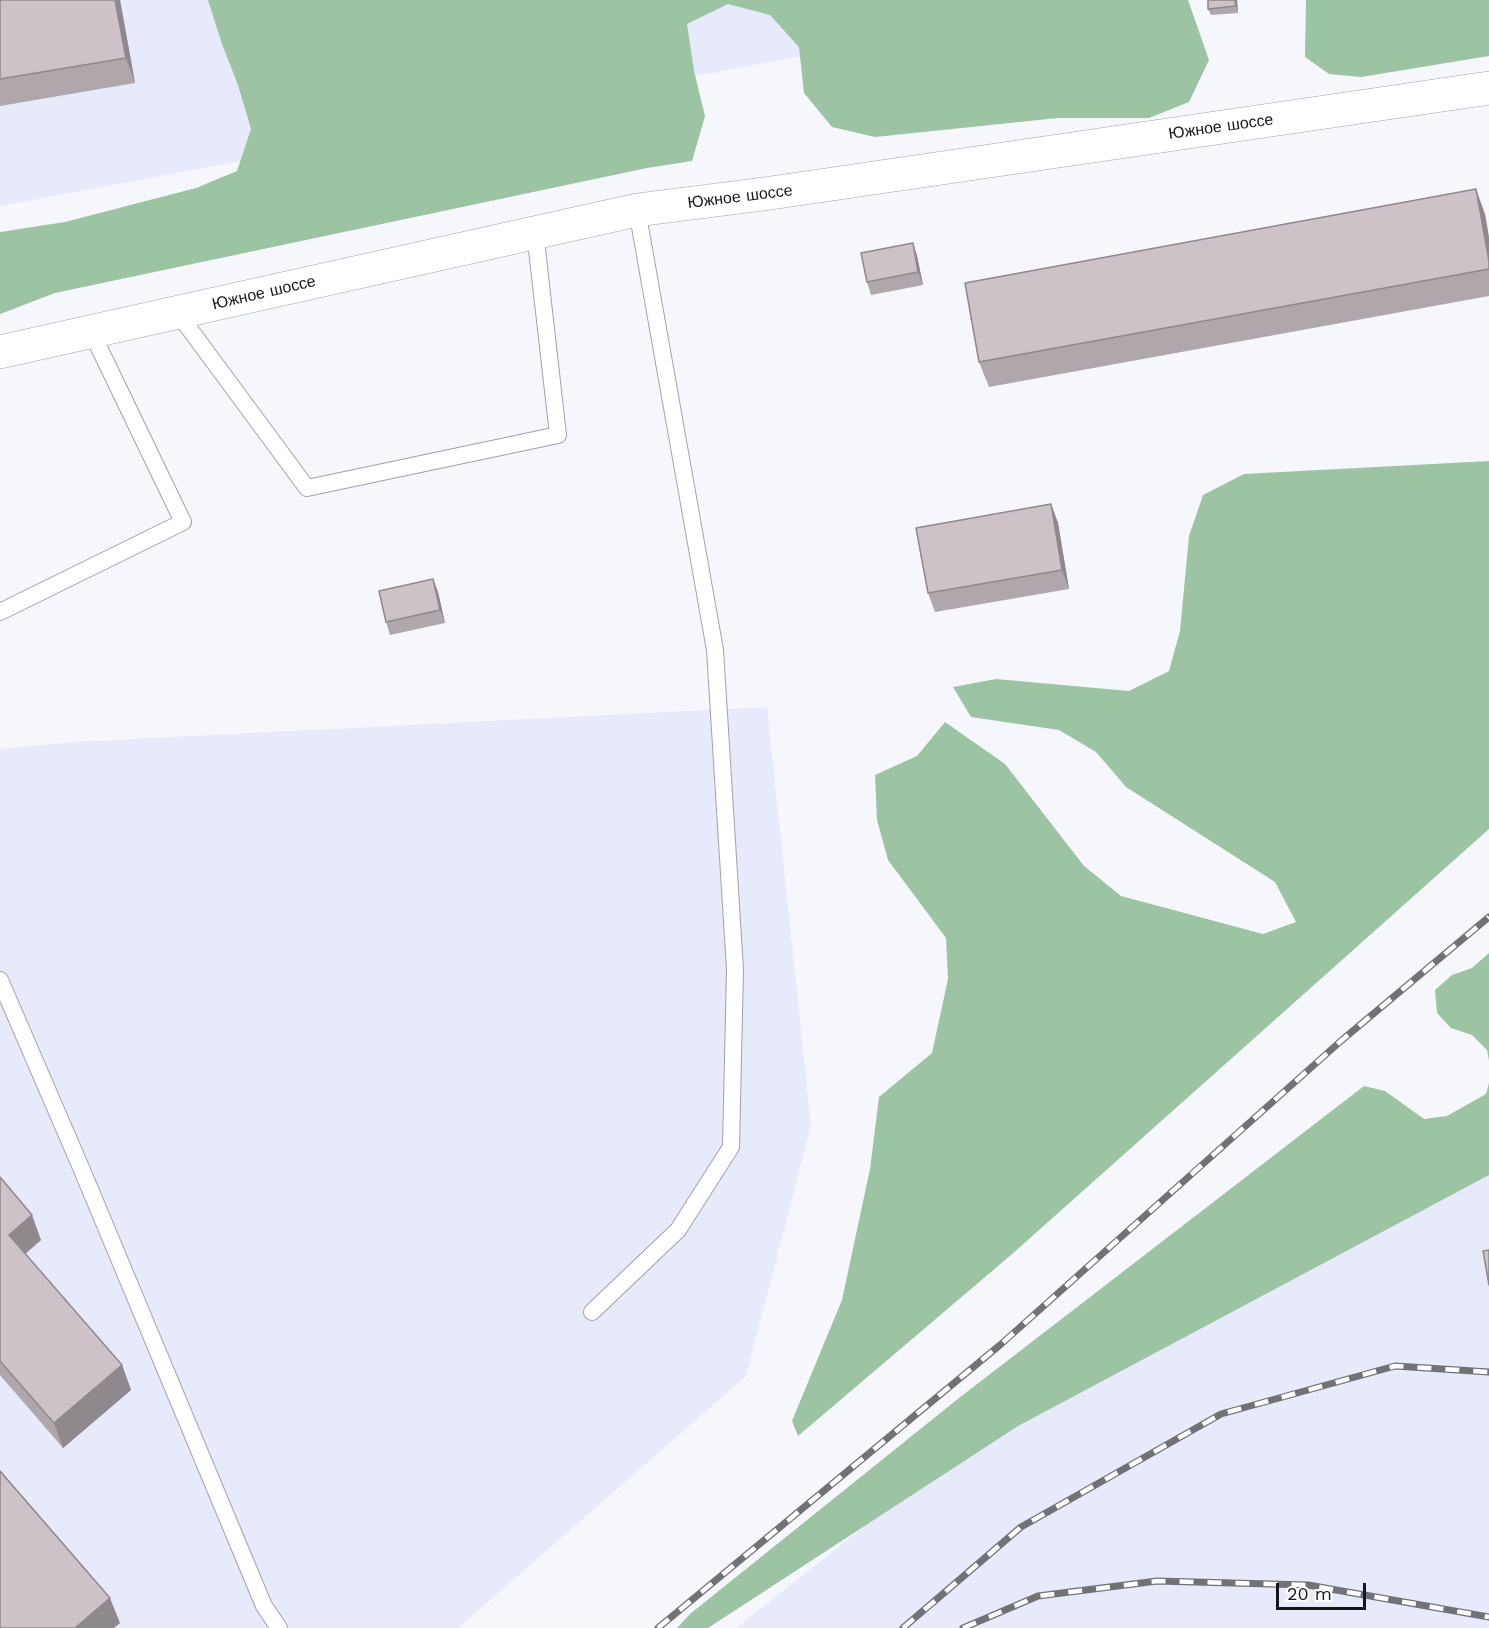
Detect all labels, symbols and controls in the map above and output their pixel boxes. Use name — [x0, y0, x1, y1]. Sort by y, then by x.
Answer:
street label: Южное шоссе — [1167, 110, 1275, 144]
street label: Южное шоссе — [686, 181, 794, 213]
street label: Южное шоссе — [210, 272, 318, 314]
scale bar — [1279, 1571, 1369, 1609]
text: 20 m — [1287, 1583, 1332, 1604]

